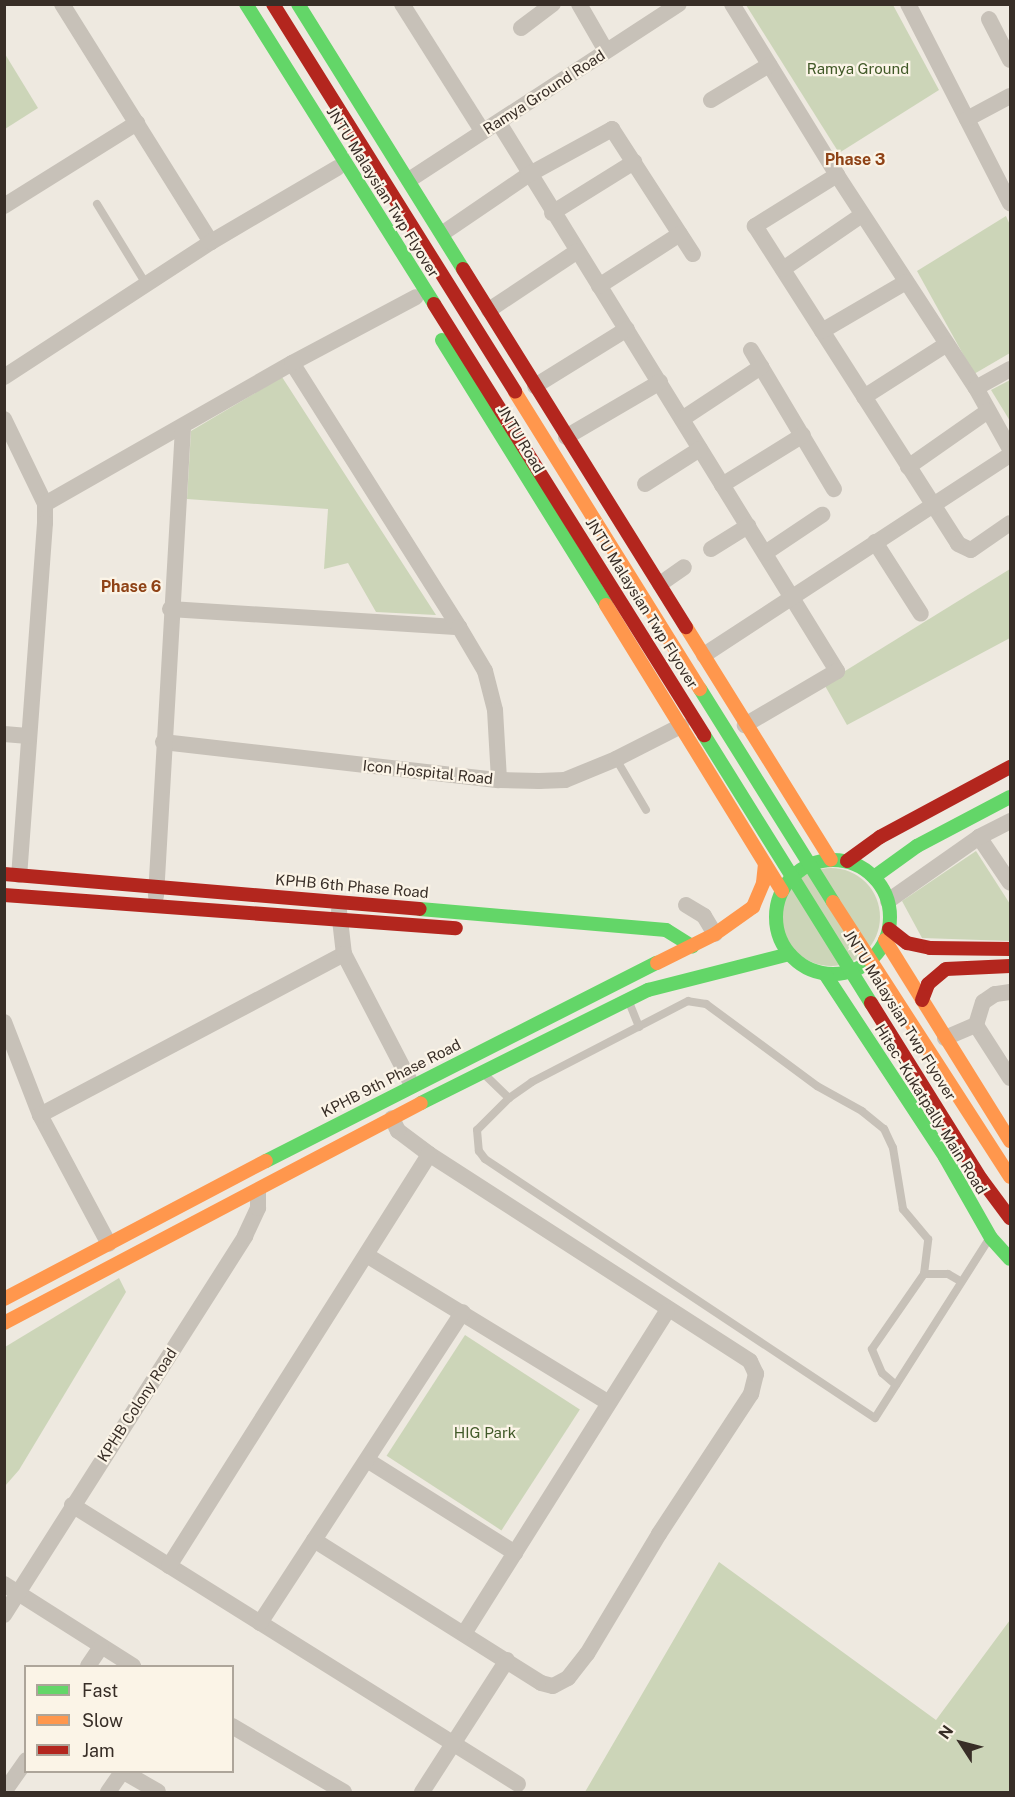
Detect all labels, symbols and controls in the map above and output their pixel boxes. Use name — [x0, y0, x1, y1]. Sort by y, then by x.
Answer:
street label: Ramya Ground Road — [480, 46, 608, 138]
park label: Ramya Ground — [807, 60, 909, 78]
street label: JNTU Malaysian Twp Flyover — [323, 103, 443, 281]
district label: Phase 3 — [825, 150, 885, 170]
street label: JNTU Road — [494, 402, 548, 476]
street label: JNTU Malaysian Twp Flyover — [582, 514, 702, 692]
district label: Phase 6 — [101, 577, 161, 597]
street label: Icon Hospital Road — [362, 756, 494, 788]
street label: KPHB 6th Phase Road — [274, 870, 430, 902]
street label: JNTU Malaysian Twp Flyover — [840, 926, 960, 1104]
street label: Hitec - Kukatpally Main Road — [870, 1019, 992, 1199]
street label: KPHB 9th Phase Road — [318, 1035, 464, 1121]
street label: KPHB Colony Road — [94, 1345, 180, 1465]
park label: HIG Park — [454, 1424, 516, 1442]
legend — [24, 1665, 234, 1773]
text: Fast — [82, 1680, 118, 1701]
text: Slow — [82, 1710, 123, 1731]
north arrow — [931, 1713, 991, 1773]
text: N — [935, 1721, 957, 1743]
text: Jam — [82, 1740, 115, 1761]

